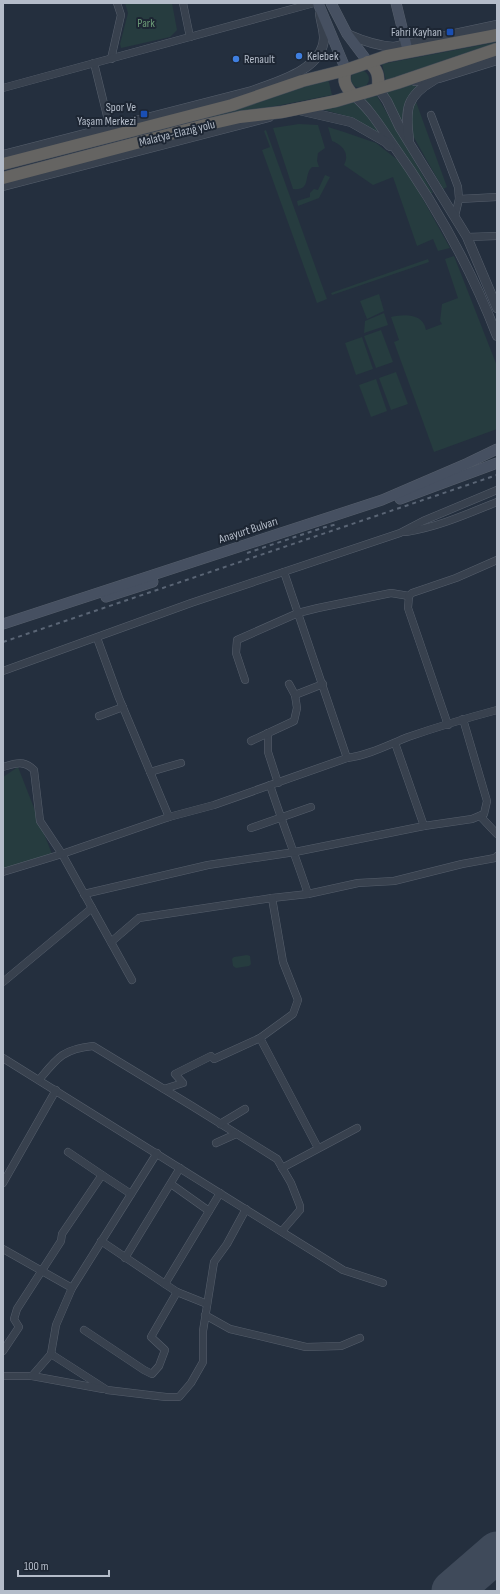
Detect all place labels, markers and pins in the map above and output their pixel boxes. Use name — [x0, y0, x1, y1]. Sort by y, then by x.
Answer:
place label: Fahri Kayhan — [391, 25, 442, 40]
marker: Fahri Kayhan — [445, 27, 455, 37]
place label: Kelebek — [307, 49, 339, 64]
marker: Kelebek — [294, 51, 304, 61]
place label: Renault — [244, 52, 275, 67]
marker: Renault — [231, 54, 241, 64]
place label: Spor Ve Yaşam Merkezi — [77, 100, 136, 129]
marker: Spor Ve Yaşam Merkezi — [139, 109, 149, 119]

